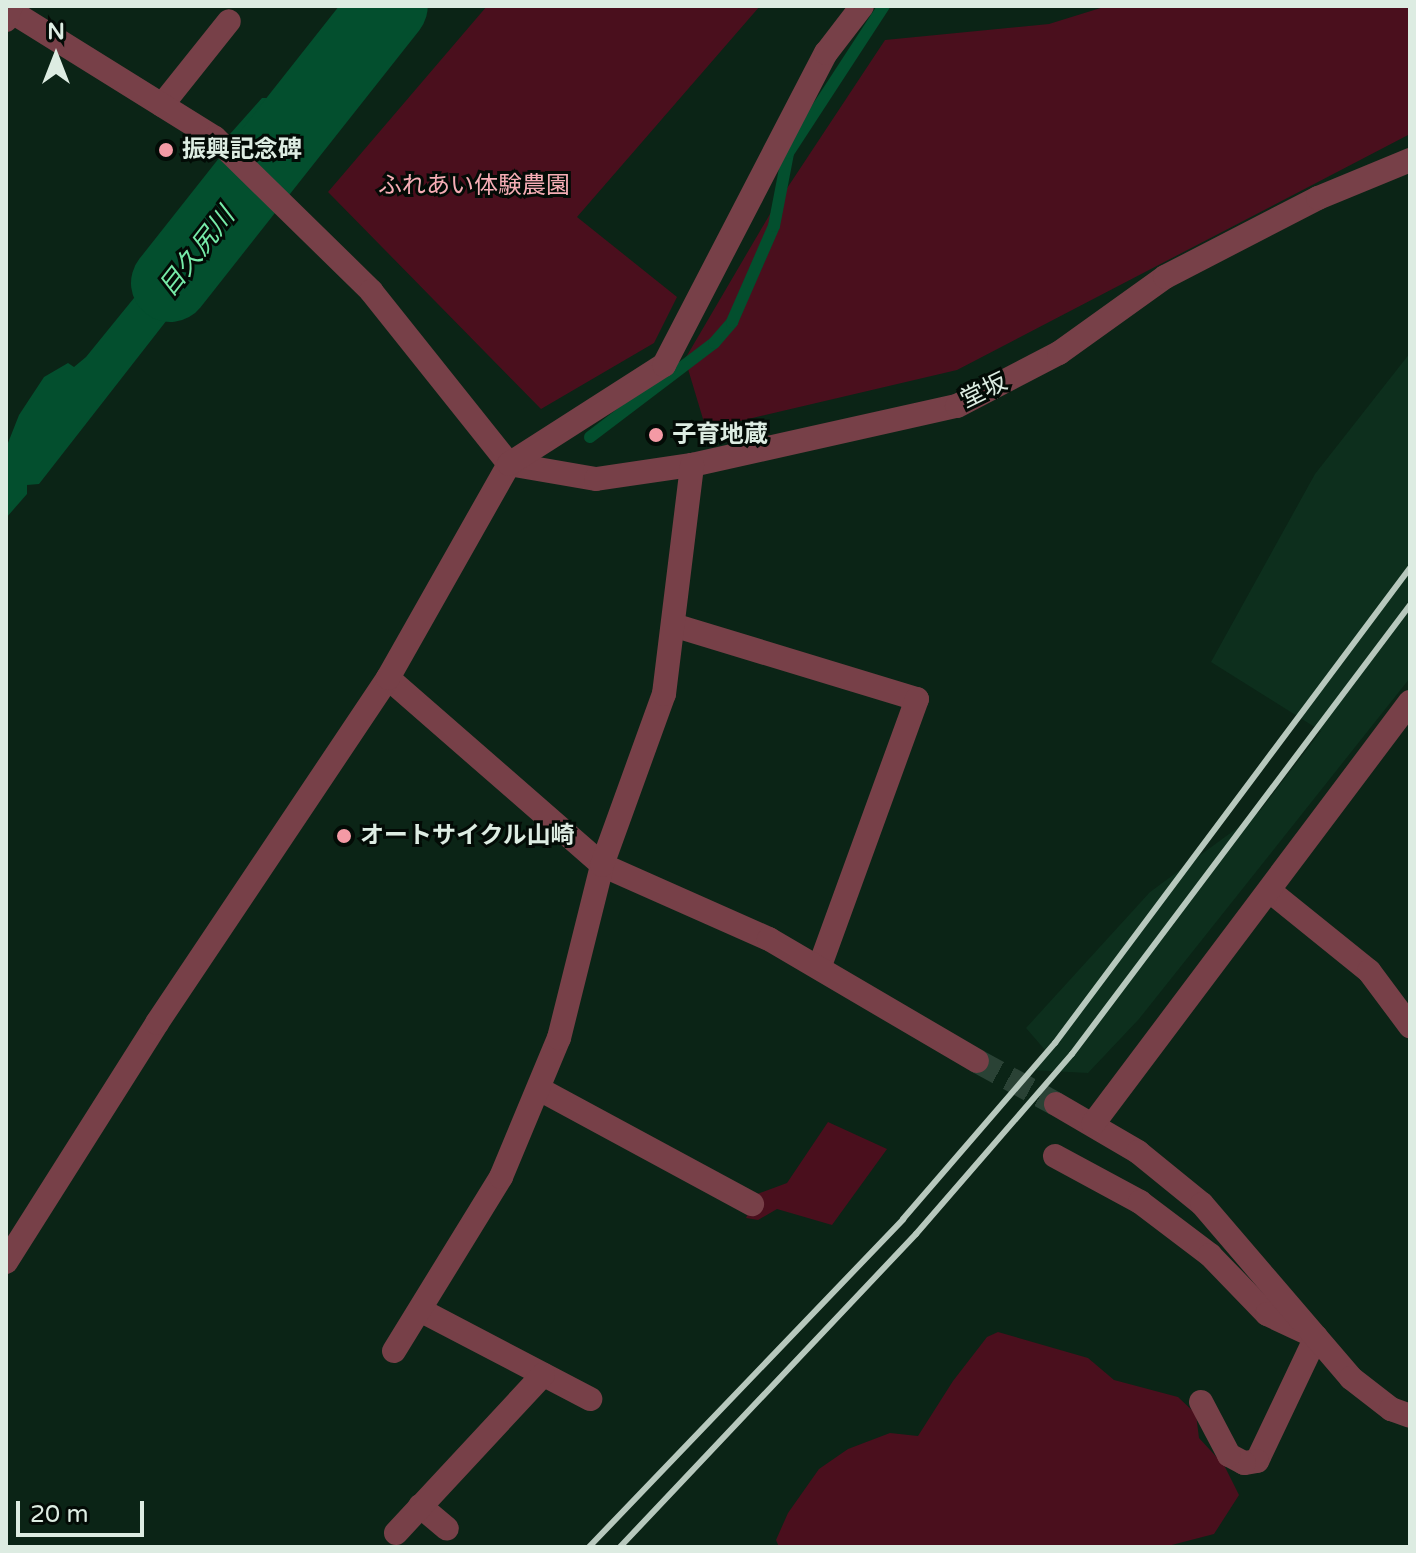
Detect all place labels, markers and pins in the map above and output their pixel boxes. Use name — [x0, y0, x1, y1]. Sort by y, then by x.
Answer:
place label: 振興記念碑 — [182, 136, 302, 164]
marker: 振興記念碑 — [157, 141, 175, 159]
place label: 子育地蔵 — [672, 421, 768, 449]
marker: 子育地蔵 — [647, 426, 665, 444]
place label: オートサイクル山崎 — [360, 822, 576, 850]
marker: オートサイクル山崎 — [335, 827, 353, 845]

